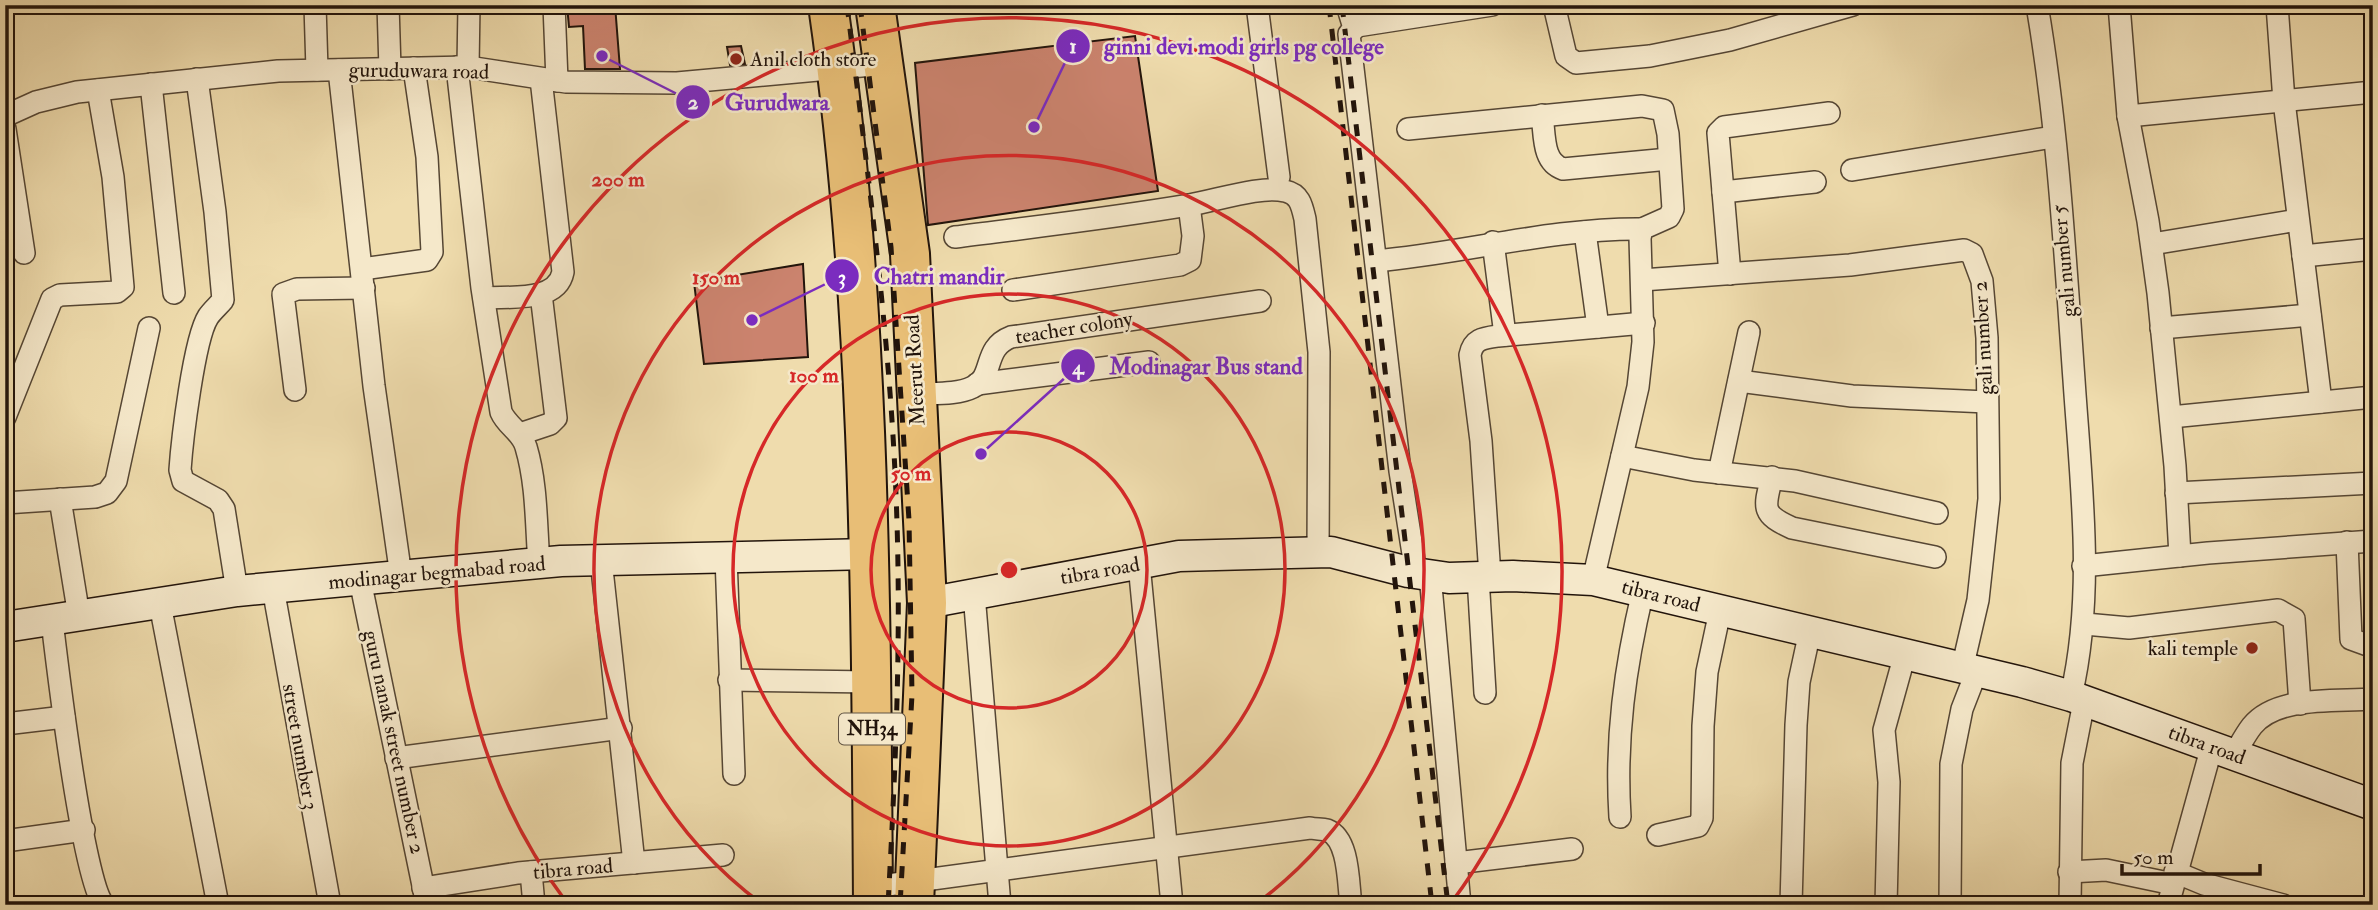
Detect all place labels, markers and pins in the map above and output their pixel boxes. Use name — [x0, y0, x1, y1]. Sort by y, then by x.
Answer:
callout: ginni devi modi girls pg college — [1055, 24, 1398, 68]
place label: Anil cloth store — [749, 46, 876, 73]
marker: Anil cloth store — [728, 51, 744, 67]
callout: Gurudwara — [676, 80, 843, 124]
callout: Chatri mandir — [824, 254, 1018, 298]
callout: Modinagar Bus stand — [1060, 344, 1316, 388]
centre of rings — [997, 558, 1021, 582]
place label: kali temple — [2148, 635, 2238, 662]
marker: kali temple — [2244, 640, 2260, 656]

